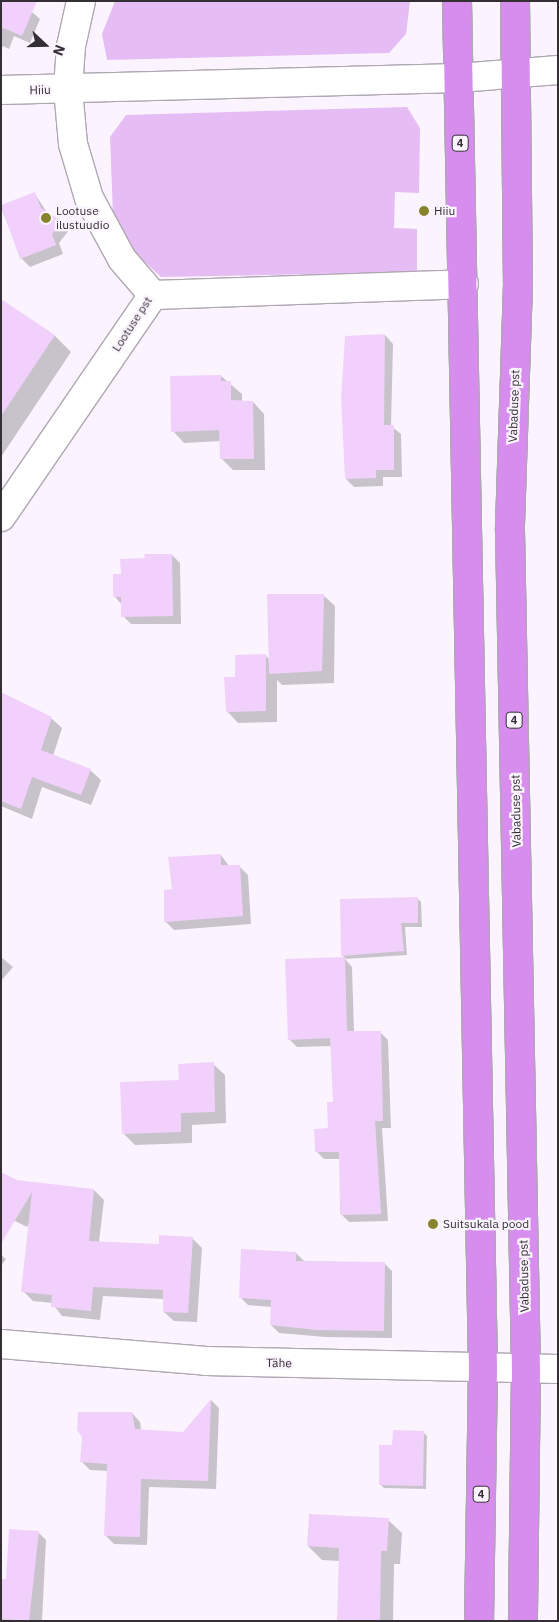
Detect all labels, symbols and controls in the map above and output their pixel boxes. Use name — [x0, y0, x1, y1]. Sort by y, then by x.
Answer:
north arrow — [20, 20, 70, 70]
text: N — [49, 42, 69, 58]
street label: Hiiu — [29, 83, 51, 97]
road number: 4 — [451, 134, 469, 152]
place label: Lootuse ilustuudio — [56, 204, 109, 232]
place label: Hiiu — [434, 204, 455, 218]
marker: Hiiu — [418, 205, 430, 217]
marker: Lootuse ilustuudio — [40, 212, 52, 224]
street label: Lootuse pst — [109, 294, 155, 354]
street label: Vabaduse pst — [506, 369, 522, 443]
road number: 4 — [505, 712, 523, 728]
street label: Vabaduse pst — [508, 775, 524, 847]
place label: Suitsukala pood — [443, 1217, 529, 1231]
marker: Suitsukala pood — [427, 1218, 439, 1230]
street label: Vabaduse pst — [516, 1240, 532, 1312]
street label: Tähe — [266, 1356, 292, 1370]
road number: 4 — [472, 1486, 490, 1502]

